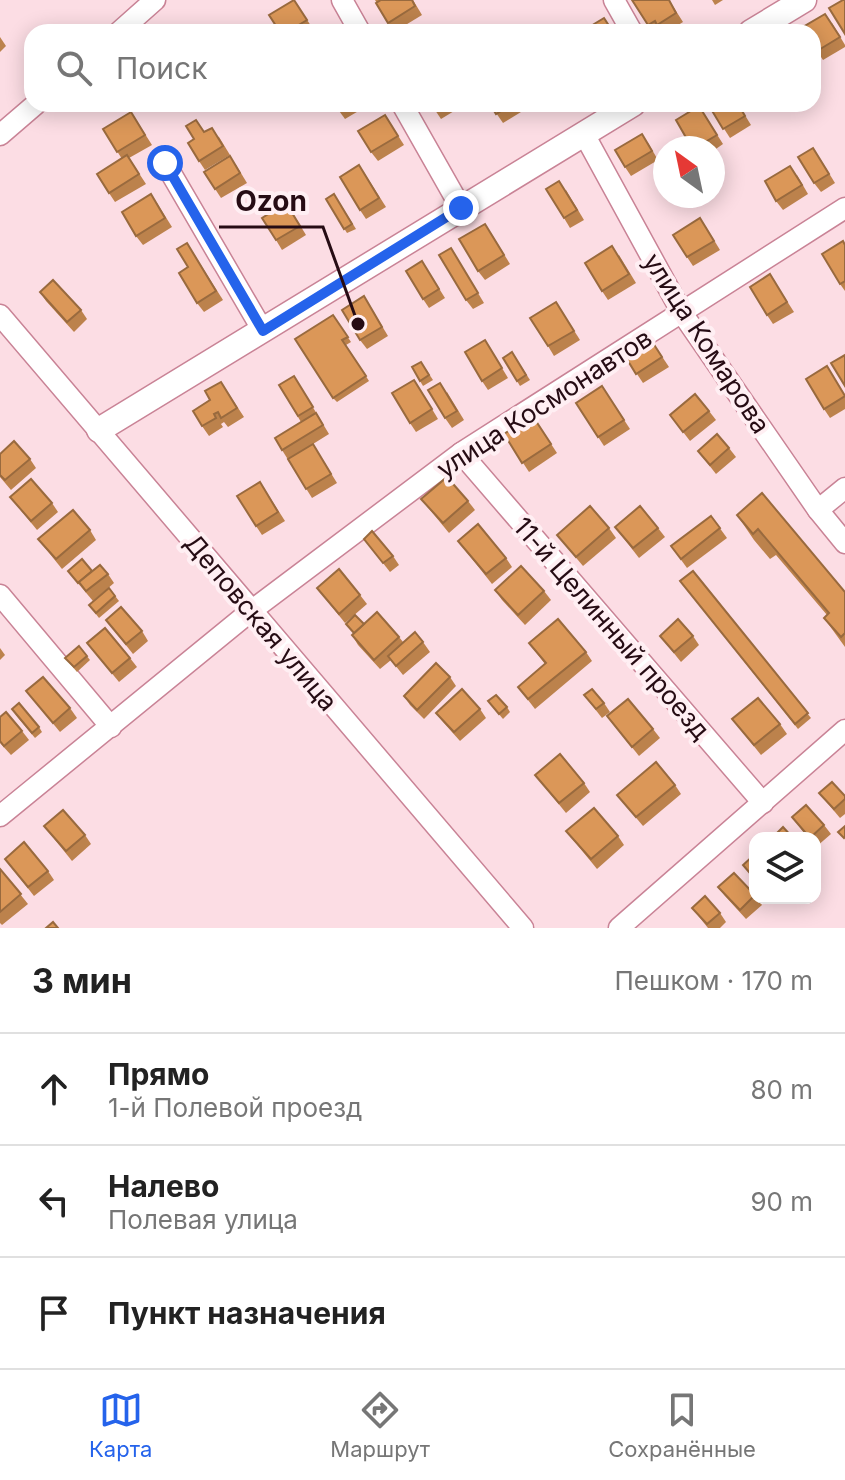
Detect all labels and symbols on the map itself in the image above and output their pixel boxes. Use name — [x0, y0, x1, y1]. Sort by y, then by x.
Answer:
north arrow — [653, 136, 725, 208]
route start — [147, 145, 183, 181]
callout: Ozon — [219, 175, 323, 227]
text: Ozon — [235, 184, 307, 218]
route end — [443, 190, 479, 226]
street label: улица Комарова — [637, 247, 777, 439]
street label: улица Космонавтов — [431, 322, 657, 484]
street label: 11-й Целинный проезд — [507, 511, 717, 745]
street label: Деповская улица — [178, 527, 344, 717]

